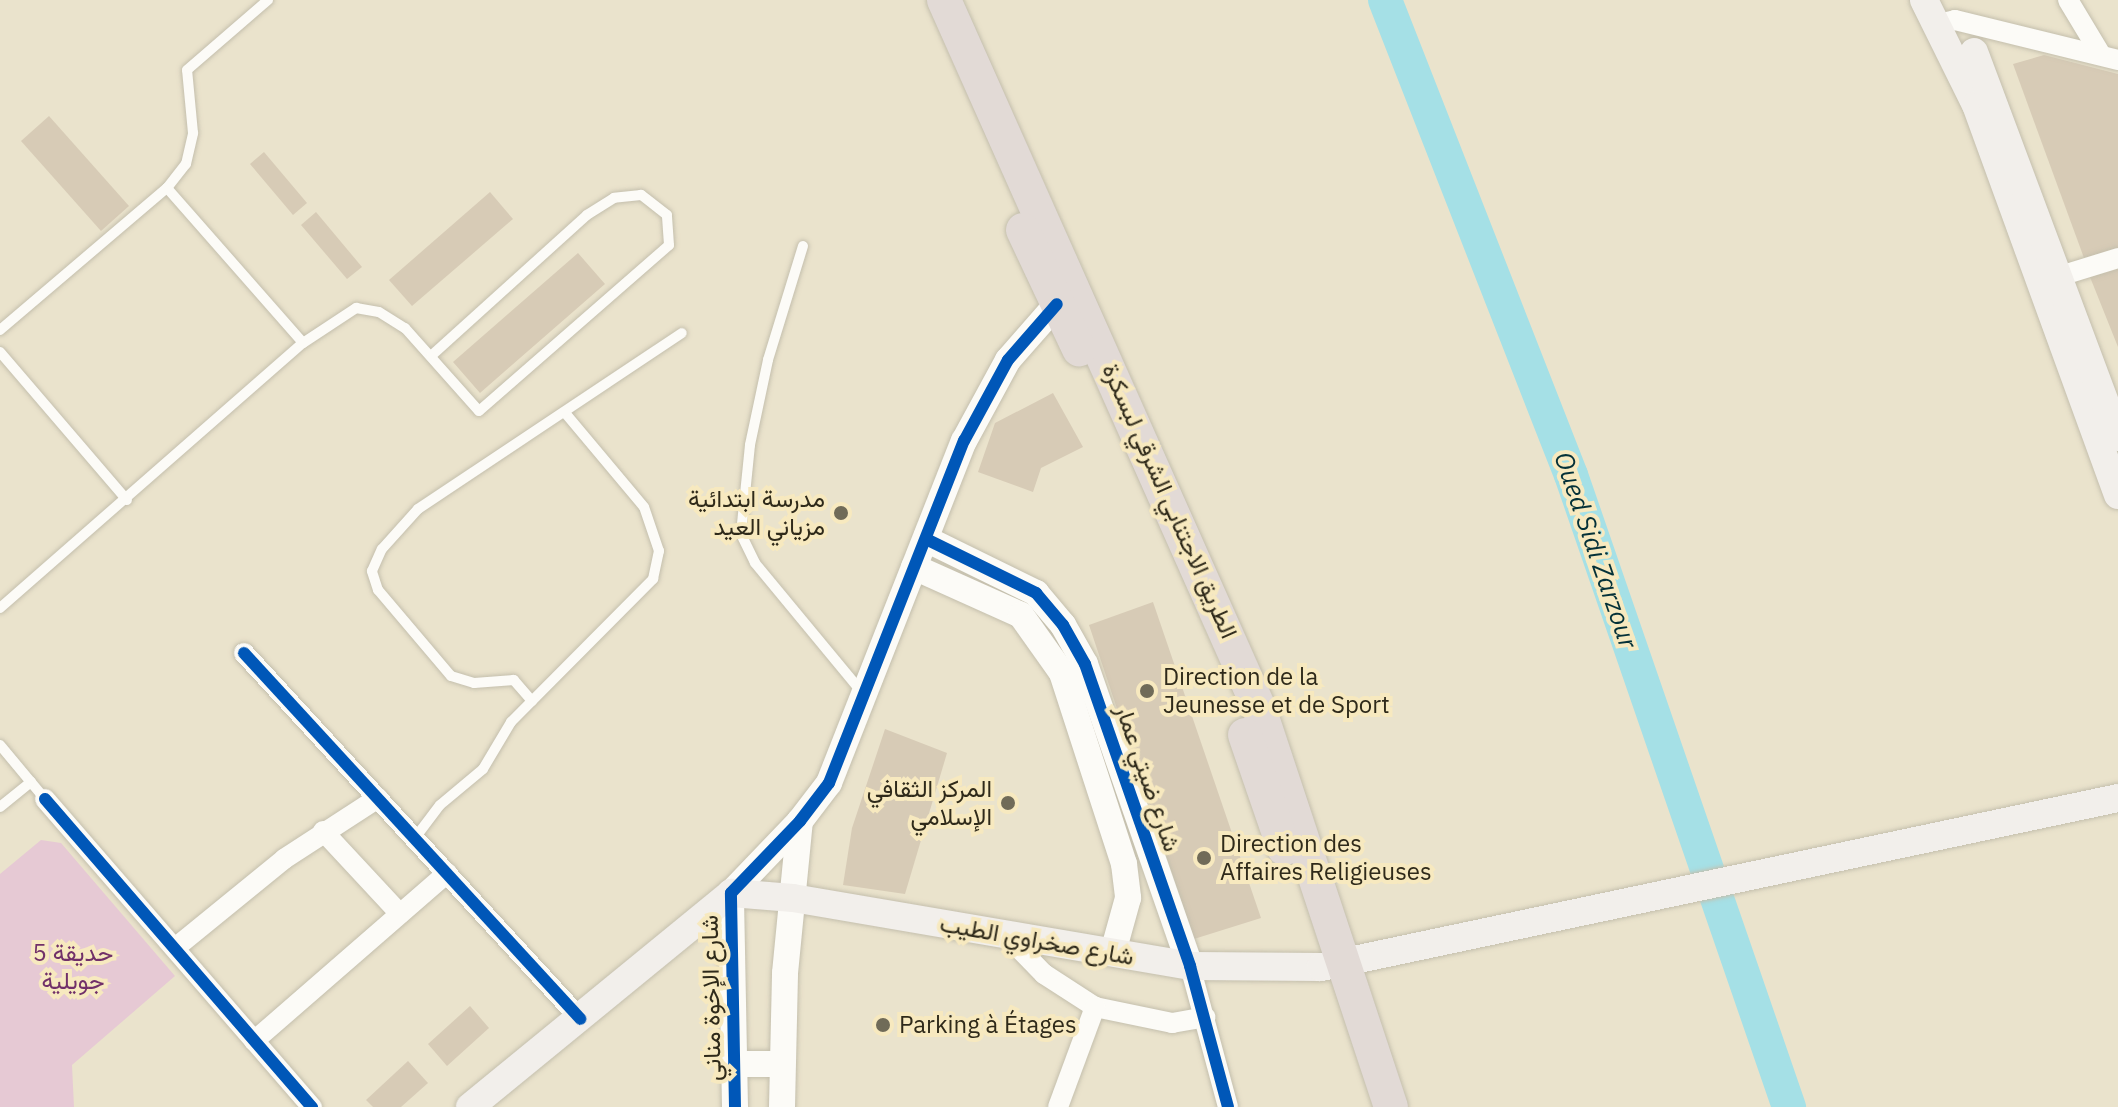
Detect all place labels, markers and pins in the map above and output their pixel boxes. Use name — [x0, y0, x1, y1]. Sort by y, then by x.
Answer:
place label: مدرسة ابتدائية مزياني العيد — [688, 485, 825, 541]
marker: مدرسة ابتدائية مزياني العيد — [832, 504, 850, 522]
place label: Direction de la Jeunesse et de Sport — [1163, 663, 1390, 719]
marker: Direction de la Jeunesse et de Sport — [1138, 682, 1156, 700]
place label: المركز الثقافي الإسلامي — [867, 775, 992, 831]
marker: المركز الثقافي الإسلامي — [999, 794, 1017, 812]
place label: Direction des Affaires Religieuses — [1220, 830, 1432, 886]
marker: Direction des Affaires Religieuses — [1195, 849, 1213, 867]
place label: Parking à Étages — [899, 1011, 1077, 1039]
marker: Parking à Étages — [874, 1016, 892, 1034]

